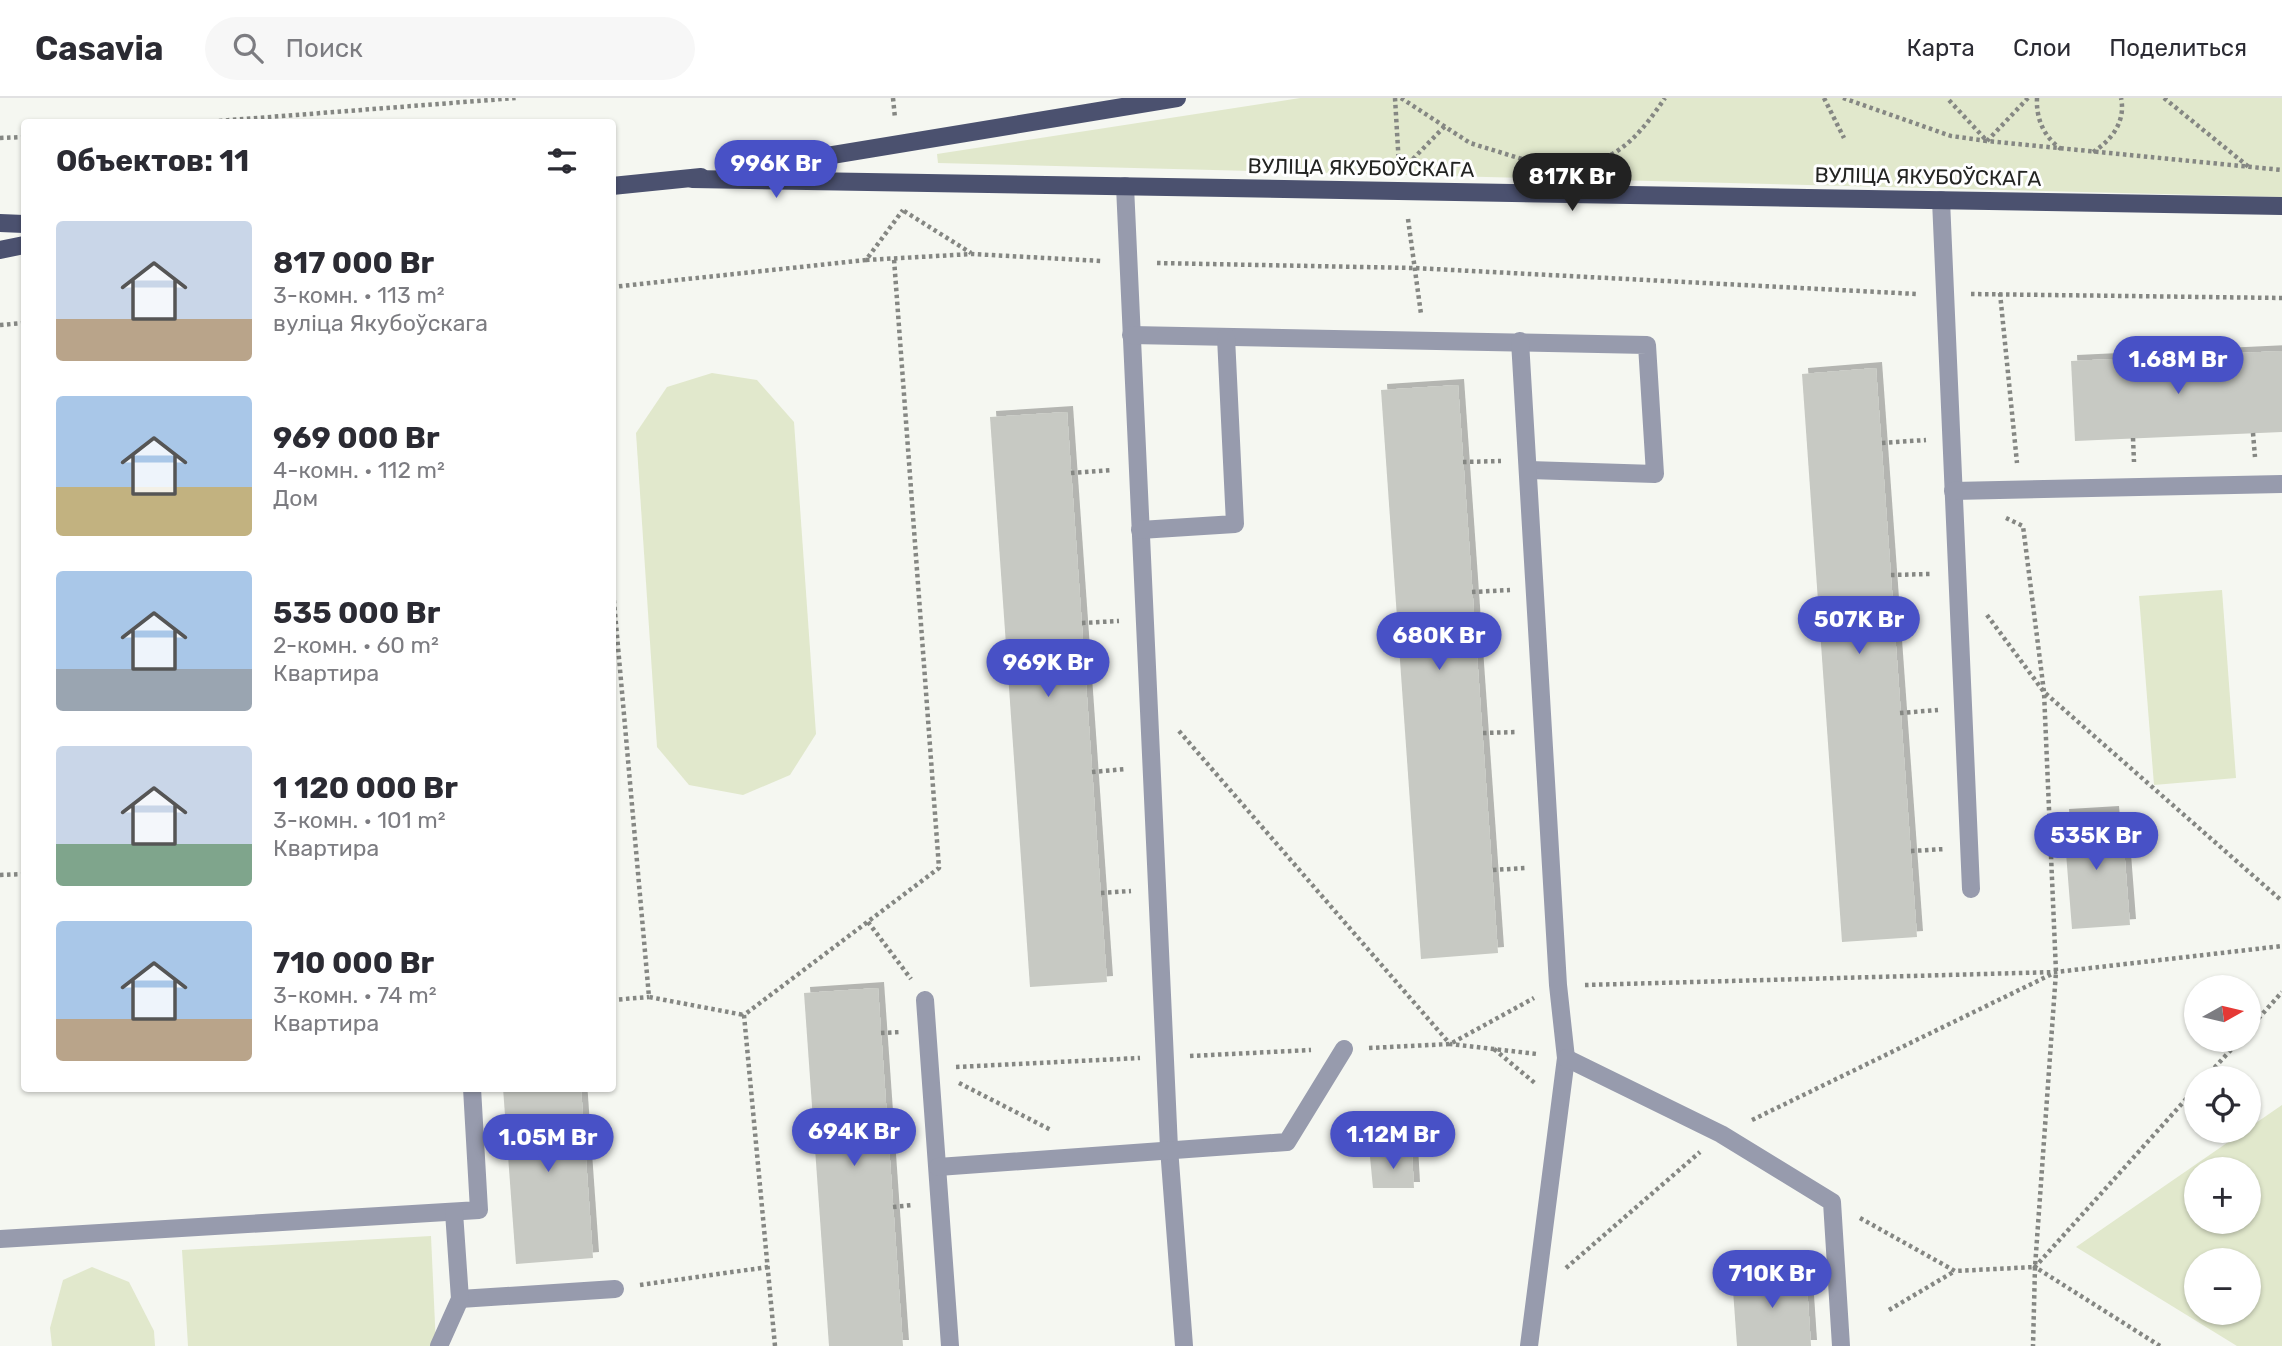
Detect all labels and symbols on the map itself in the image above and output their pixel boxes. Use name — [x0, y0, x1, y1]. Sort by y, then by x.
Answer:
pin: 996K Br — [711, 140, 841, 200]
street label: ВУЛІЦА ЯКУБОЎСКАГА — [1247, 153, 1475, 182]
pin: 817K Br — [1507, 153, 1637, 213]
street label: ВУЛІЦА ЯКУБОЎСКАГА — [1814, 162, 2042, 191]
pin: 1.68M Br — [2106, 336, 2250, 396]
pin: 507K Br — [1794, 596, 1924, 656]
pin: 680K Br — [1374, 612, 1504, 672]
pin: 969K Br — [983, 640, 1113, 699]
pin: 535K Br — [2031, 812, 2161, 872]
north arrow — [2184, 975, 2261, 1052]
pin: 694K Br — [789, 1108, 919, 1168]
pin: 1.12M Br — [1321, 1112, 1465, 1171]
pin: 1.05M Br — [476, 1114, 620, 1174]
pin: 710K Br — [1707, 1250, 1837, 1310]

